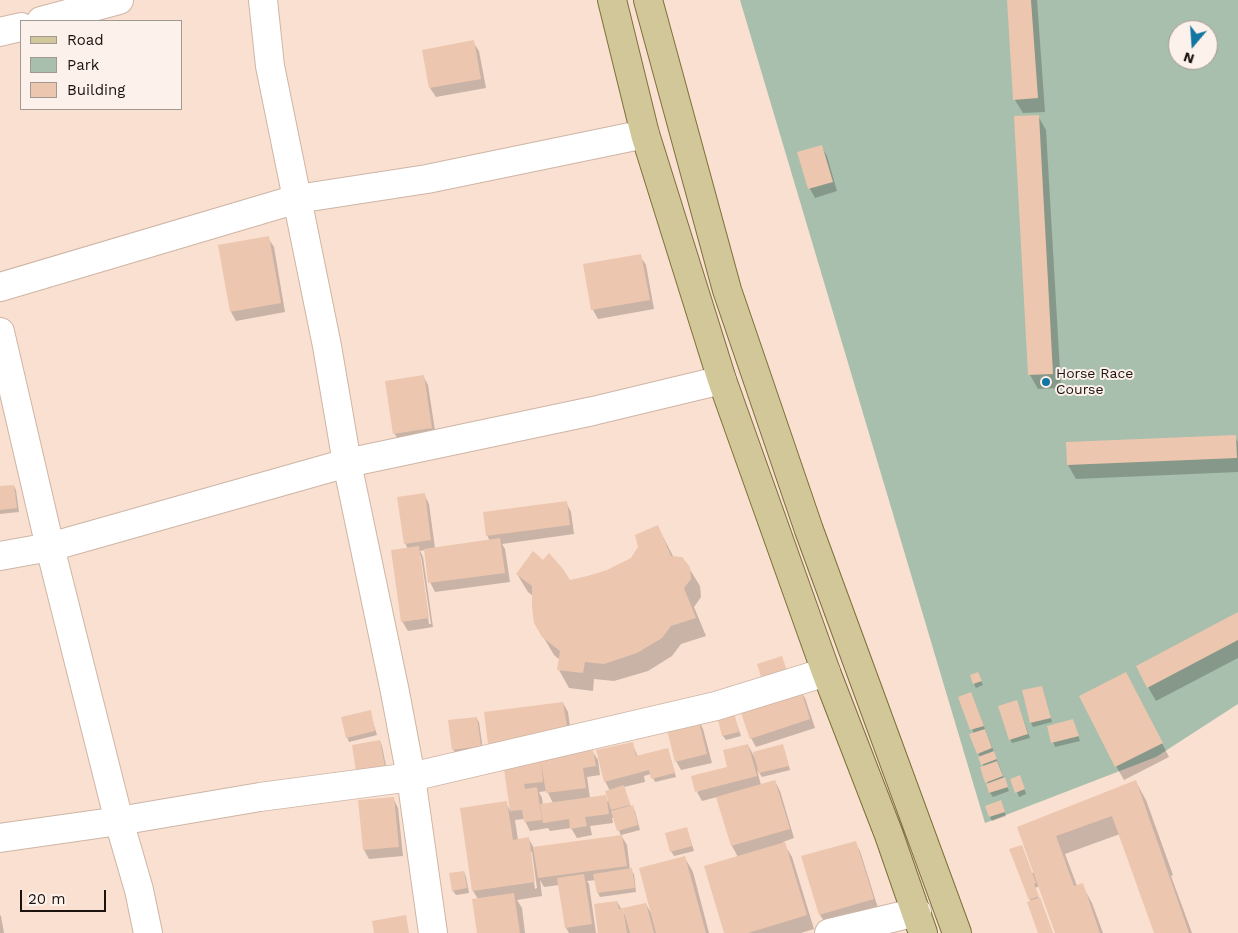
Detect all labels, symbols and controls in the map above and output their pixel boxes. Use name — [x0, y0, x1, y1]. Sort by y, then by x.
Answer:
legend — [20, 20, 182, 110]
north arrow — [1168, 20, 1218, 70]
text: Road — [67, 31, 104, 49]
text: N — [1181, 49, 1196, 68]
text: Park — [67, 56, 99, 74]
text: Building — [67, 81, 125, 99]
place label: Horse Race Course — [1056, 366, 1133, 398]
marker: Horse Race Course — [1040, 376, 1052, 388]
scale bar — [22, 880, 109, 912]
text: 20 m — [28, 890, 66, 908]

